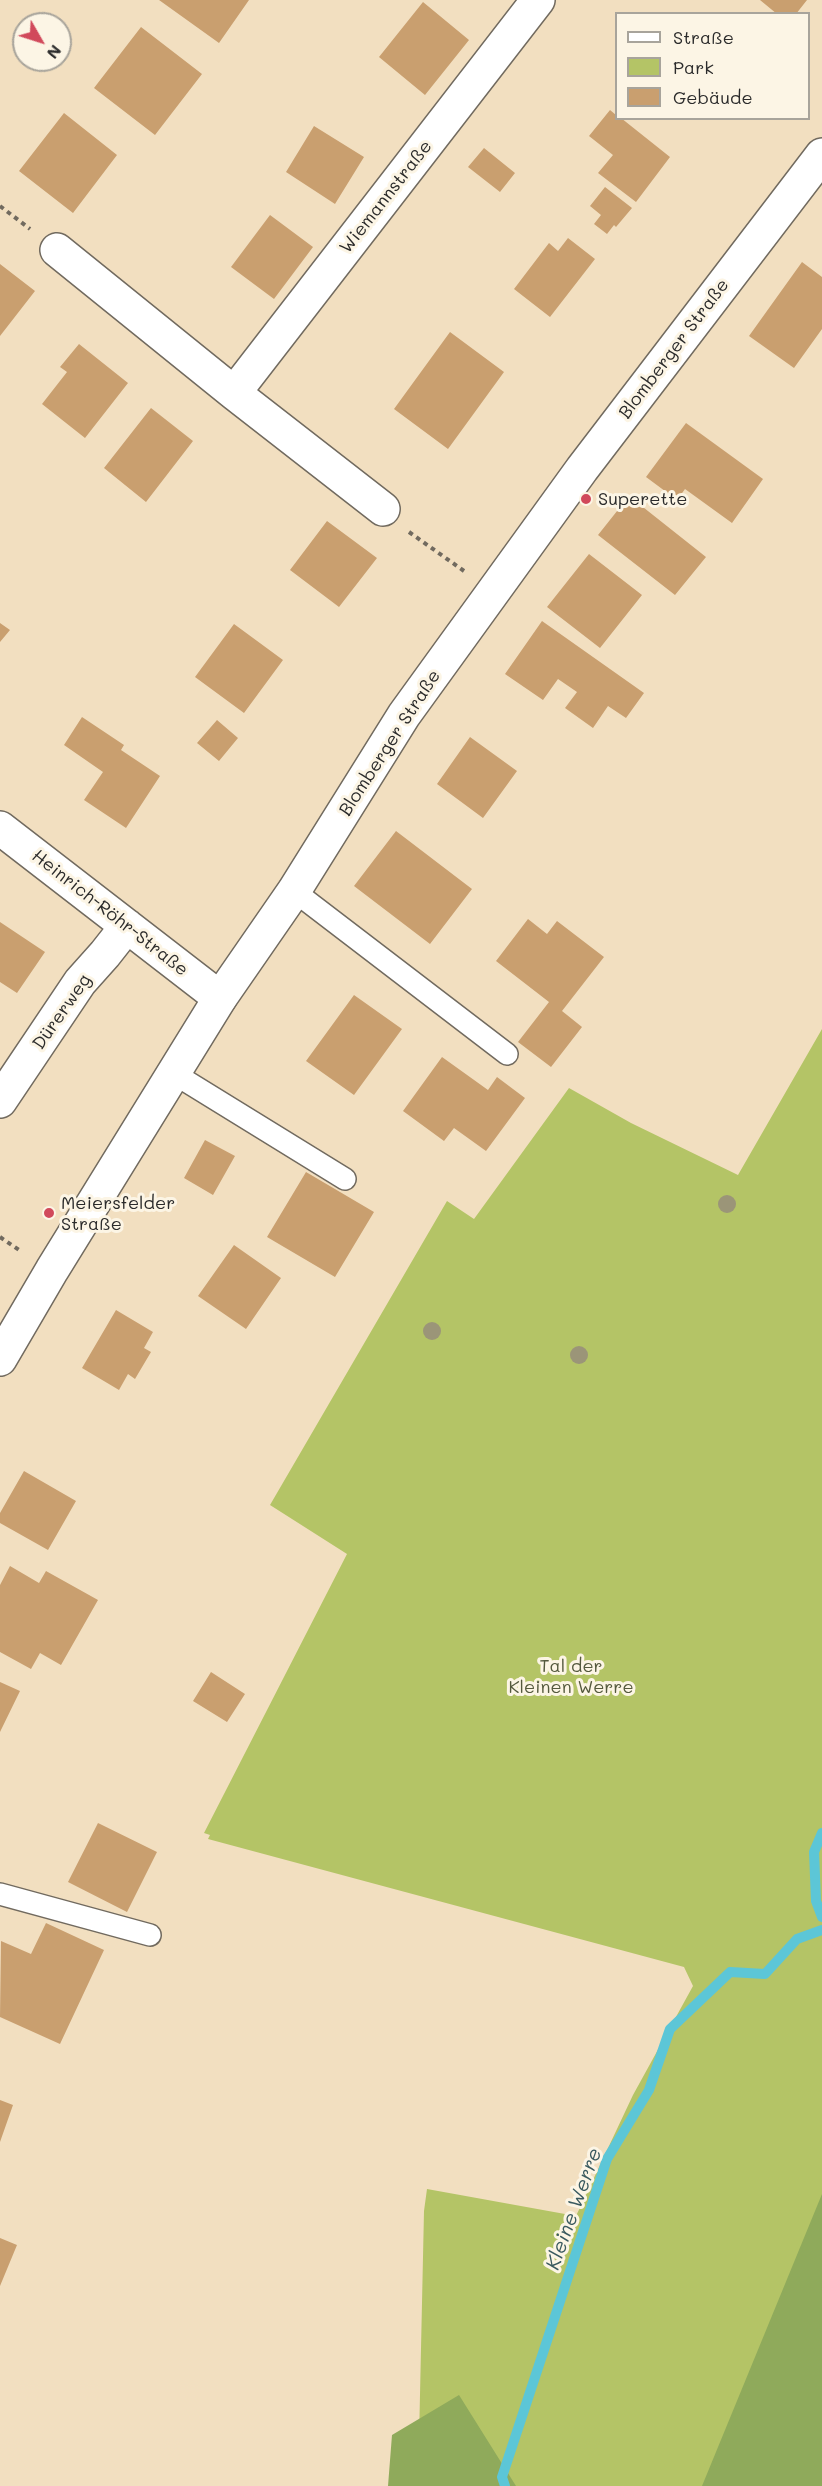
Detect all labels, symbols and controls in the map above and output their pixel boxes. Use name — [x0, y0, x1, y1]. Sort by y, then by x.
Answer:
north arrow — [12, 12, 72, 72]
legend — [615, 12, 810, 120]
text: Straße — [673, 25, 734, 49]
text: N — [43, 41, 67, 64]
text: Park — [673, 55, 714, 79]
text: Gebäude — [673, 85, 753, 109]
street label: Wiemannstraße — [335, 136, 437, 258]
street label: Blomberger Straße — [614, 275, 734, 423]
place label: Superette — [598, 488, 687, 510]
marker: Superette — [579, 492, 593, 506]
street label: Blomberger Straße — [335, 666, 445, 820]
street label: Heinrich-Röhr-Straße — [28, 845, 192, 981]
street label: Dürerweg — [28, 970, 96, 1054]
place label: Meiersfelder Straße — [61, 1192, 175, 1234]
marker: Meiersfelder Straße — [42, 1206, 56, 1220]
park label: Tal der Kleinen Werre — [508, 1655, 634, 1698]
water label: Kleine Werre — [541, 2145, 607, 2273]

